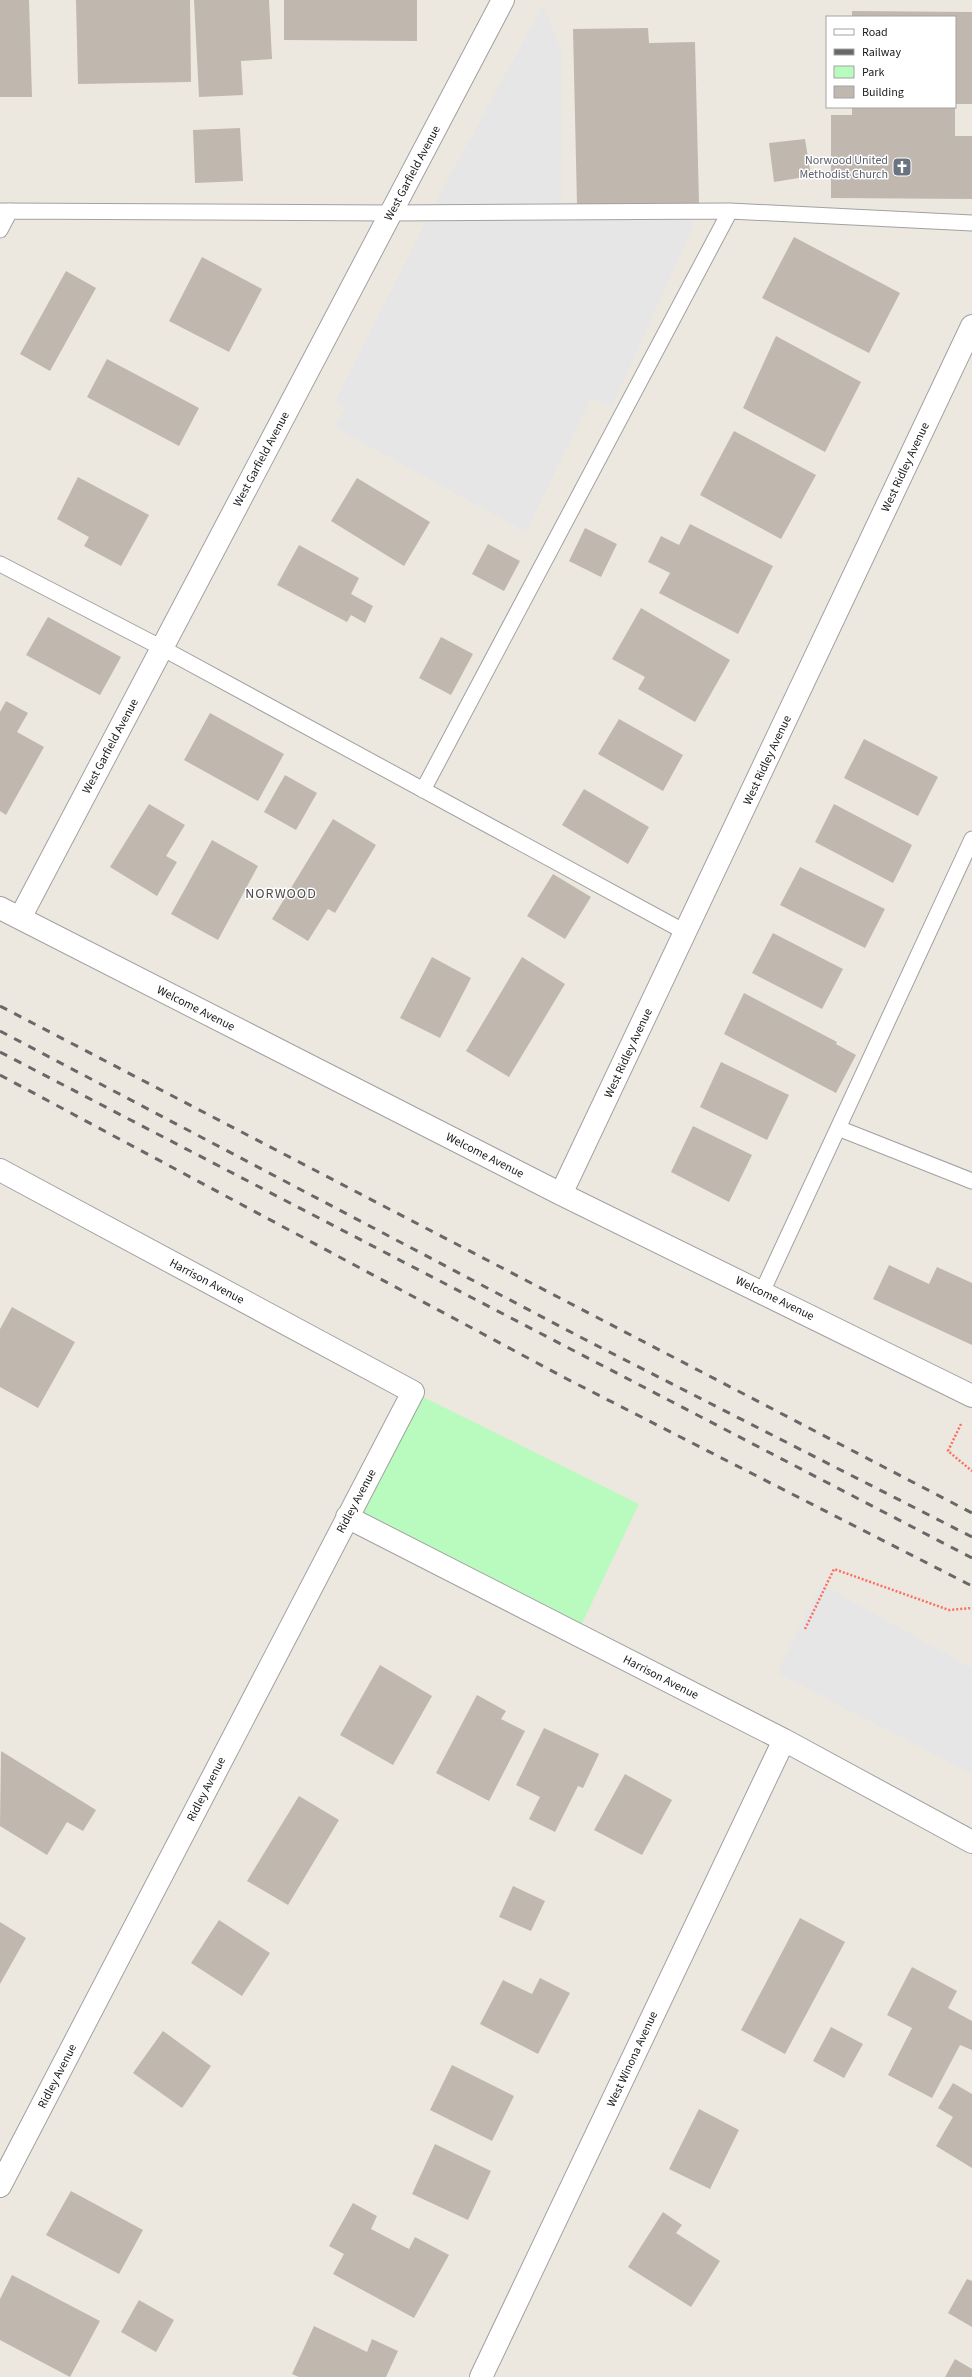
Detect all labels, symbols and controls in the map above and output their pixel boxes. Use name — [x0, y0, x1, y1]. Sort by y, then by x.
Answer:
legend — [826, 16, 956, 108]
text: Road — [862, 24, 888, 41]
text: Railway — [862, 44, 901, 61]
text: Park — [862, 64, 884, 81]
text: Building — [862, 84, 904, 101]
street label: West Garfield Avenue — [380, 123, 445, 224]
place label: Norwood United Methodist Church — [800, 152, 888, 183]
church icon: Norwood United Methodist Church — [891, 156, 913, 178]
street label: West Garfield Avenue — [229, 409, 294, 510]
street label: West Ridley Avenue — [877, 420, 934, 515]
street label: West Garfield Avenue — [78, 696, 143, 797]
street label: West Ridley Avenue — [739, 713, 796, 808]
district label: NORWOOD — [245, 884, 317, 904]
street label: Welcome Avenue — [154, 981, 238, 1035]
street label: West Ridley Avenue — [600, 1006, 657, 1101]
street label: Welcome Avenue — [443, 1128, 527, 1182]
street label: Harrison Avenue — [166, 1255, 247, 1308]
street label: Welcome Avenue — [733, 1272, 817, 1325]
street label: Ridley Avenue — [332, 1466, 381, 1536]
street label: Harrison Avenue — [620, 1651, 701, 1704]
street label: Ridley Avenue — [183, 1754, 230, 1825]
street label: West Winona Avenue — [603, 2008, 662, 2110]
street label: Ridley Avenue — [34, 2041, 81, 2112]

